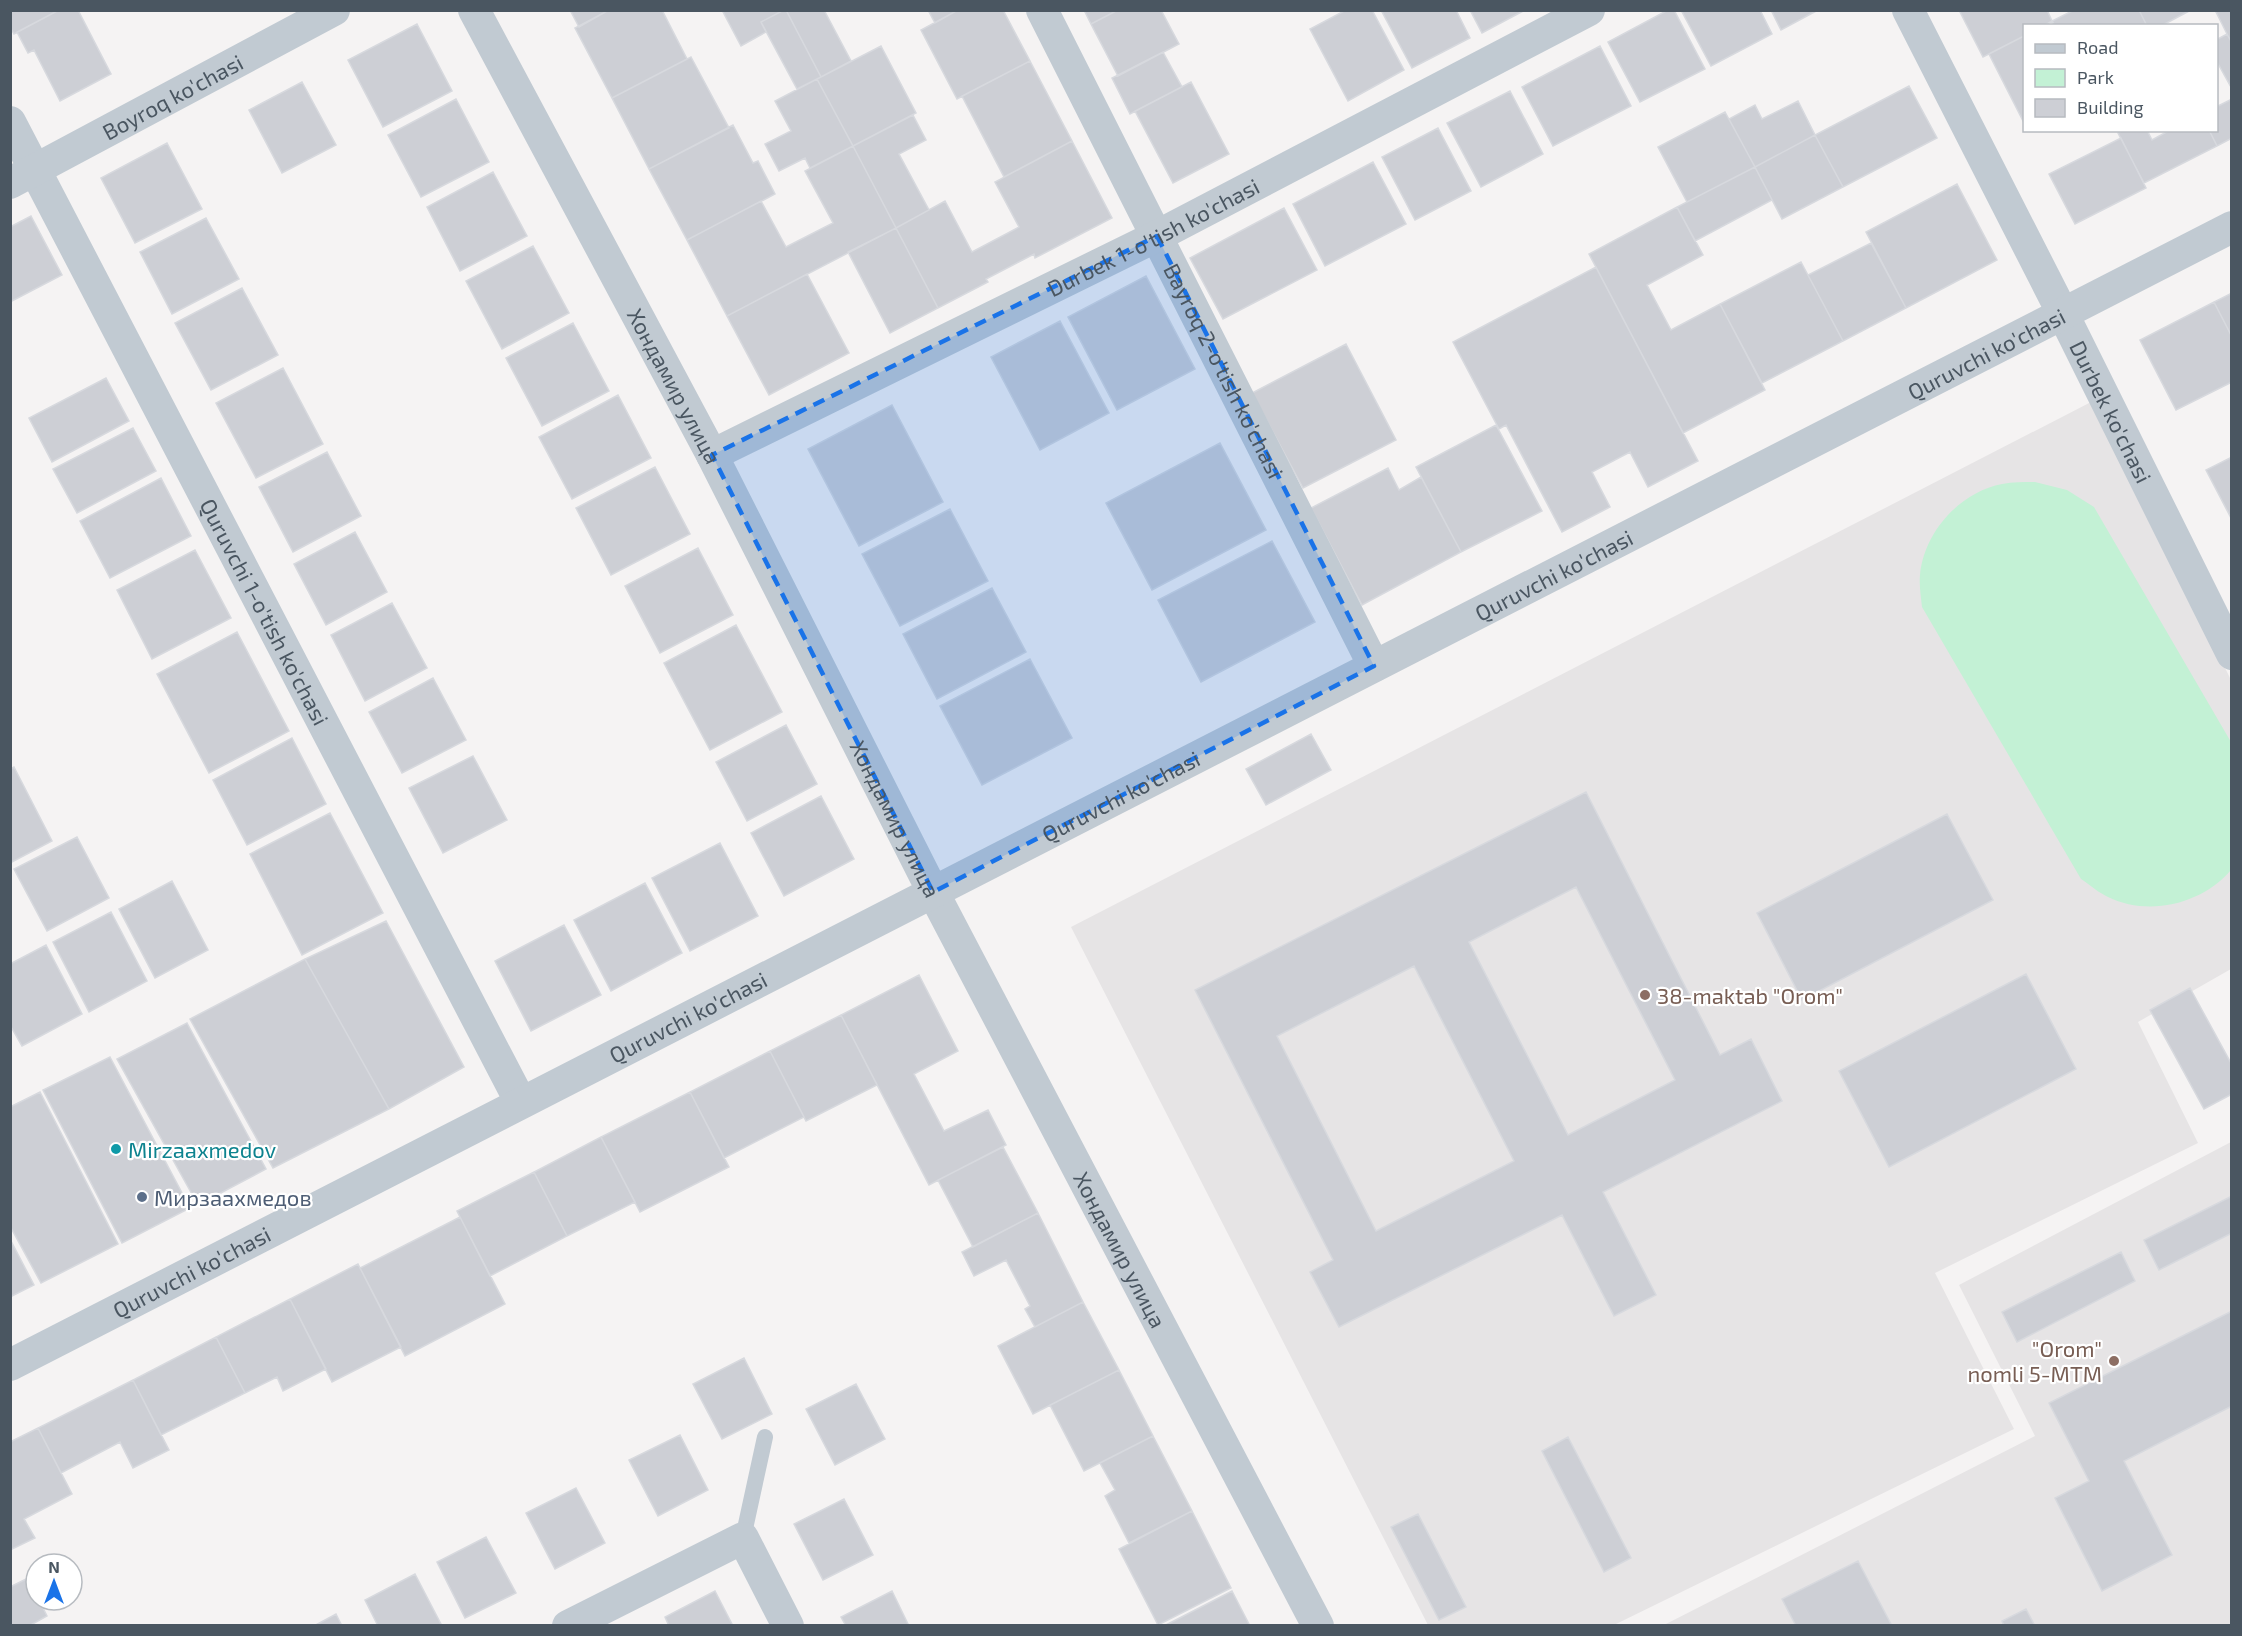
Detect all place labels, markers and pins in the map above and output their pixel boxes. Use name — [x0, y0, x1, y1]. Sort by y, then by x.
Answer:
place label: 38-maktab "Orom" — [1657, 982, 1843, 1008]
marker: 38-maktab "Orom" — [1638, 988, 1652, 1002]
place label: Mirzaaxmedov — [128, 1136, 277, 1162]
marker: Mirzaaxmedov — [109, 1142, 123, 1156]
place label: Мирзаахмедов — [154, 1184, 312, 1210]
marker: Мирзаахмедов — [135, 1190, 149, 1204]
place label: "Orom" nomli 5-MTM — [1968, 1335, 2102, 1386]
marker: "Orom" nomli 5-MTM — [2107, 1354, 2121, 1368]

